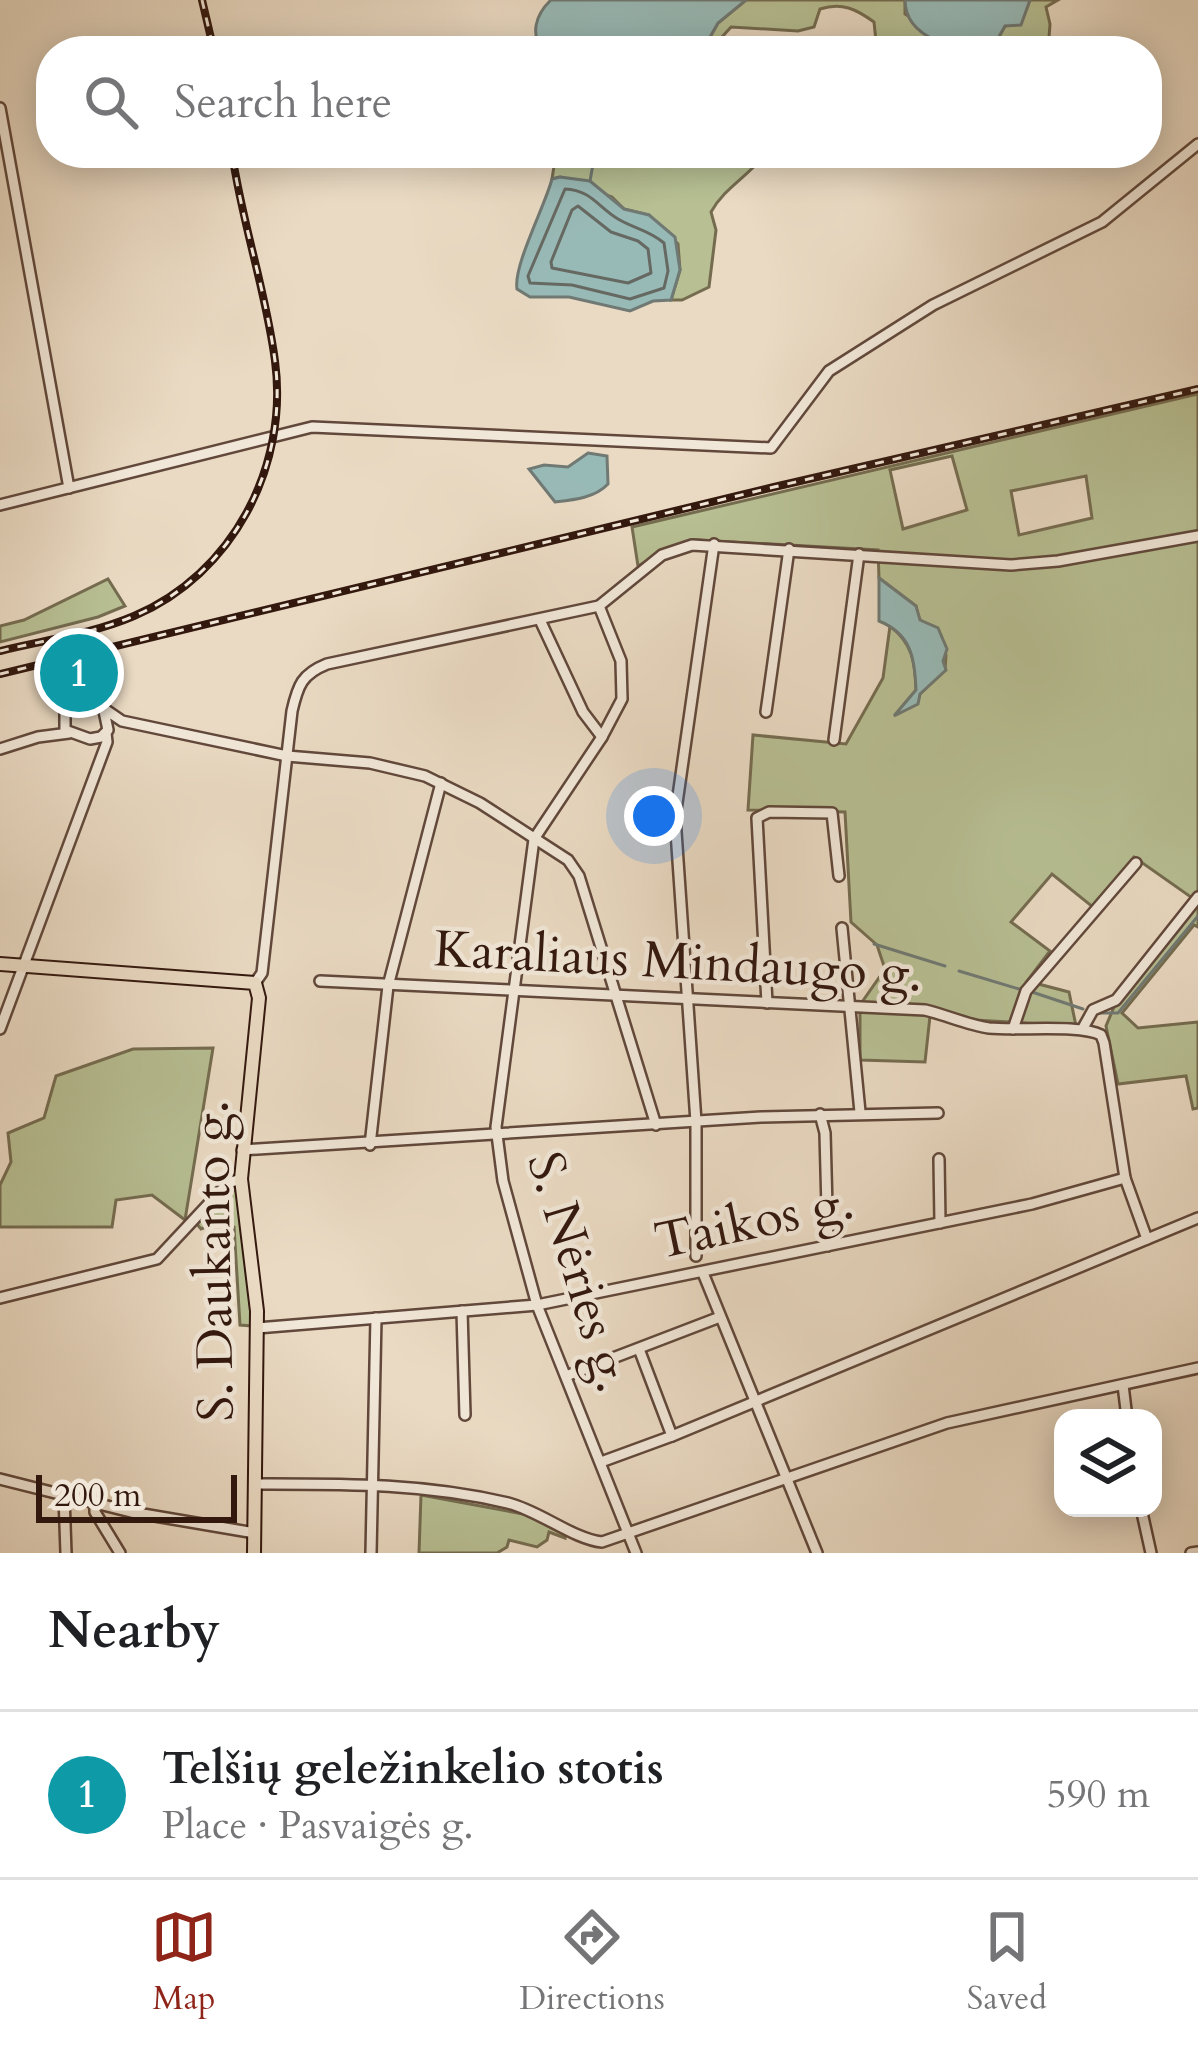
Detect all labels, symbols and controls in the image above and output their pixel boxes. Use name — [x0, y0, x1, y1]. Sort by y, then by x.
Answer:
search box — [36, 36, 1162, 168]
icon: search — [78, 69, 144, 135]
text: Search here — [174, 72, 392, 133]
pin: 1 — [40, 628, 118, 718]
your location — [624, 786, 684, 846]
street label: Karaliaus Mindaugo g. — [432, 914, 924, 1010]
street label: S. Daukanto g. — [176, 1100, 252, 1422]
street label: S. Nėries g. — [509, 1144, 649, 1400]
street label: Taikos g. — [648, 1167, 860, 1277]
map controls — [1054, 1409, 1162, 1517]
button: layers — [1054, 1409, 1162, 1517]
scale bar — [36, 1469, 237, 1522]
text: 200 m — [54, 1473, 141, 1518]
text: Nearby — [48, 1596, 220, 1666]
text: Telšių geležinkelio stotis — [162, 1738, 664, 1799]
text: 1 — [77, 1768, 97, 1821]
text: 590 m — [1047, 1768, 1150, 1821]
text: Place · Pasvaigės g. — [162, 1799, 473, 1852]
tab: Map — [151, 1904, 217, 2021]
tab: Directions — [519, 1904, 665, 2021]
tab: Saved — [967, 1904, 1047, 2021]

